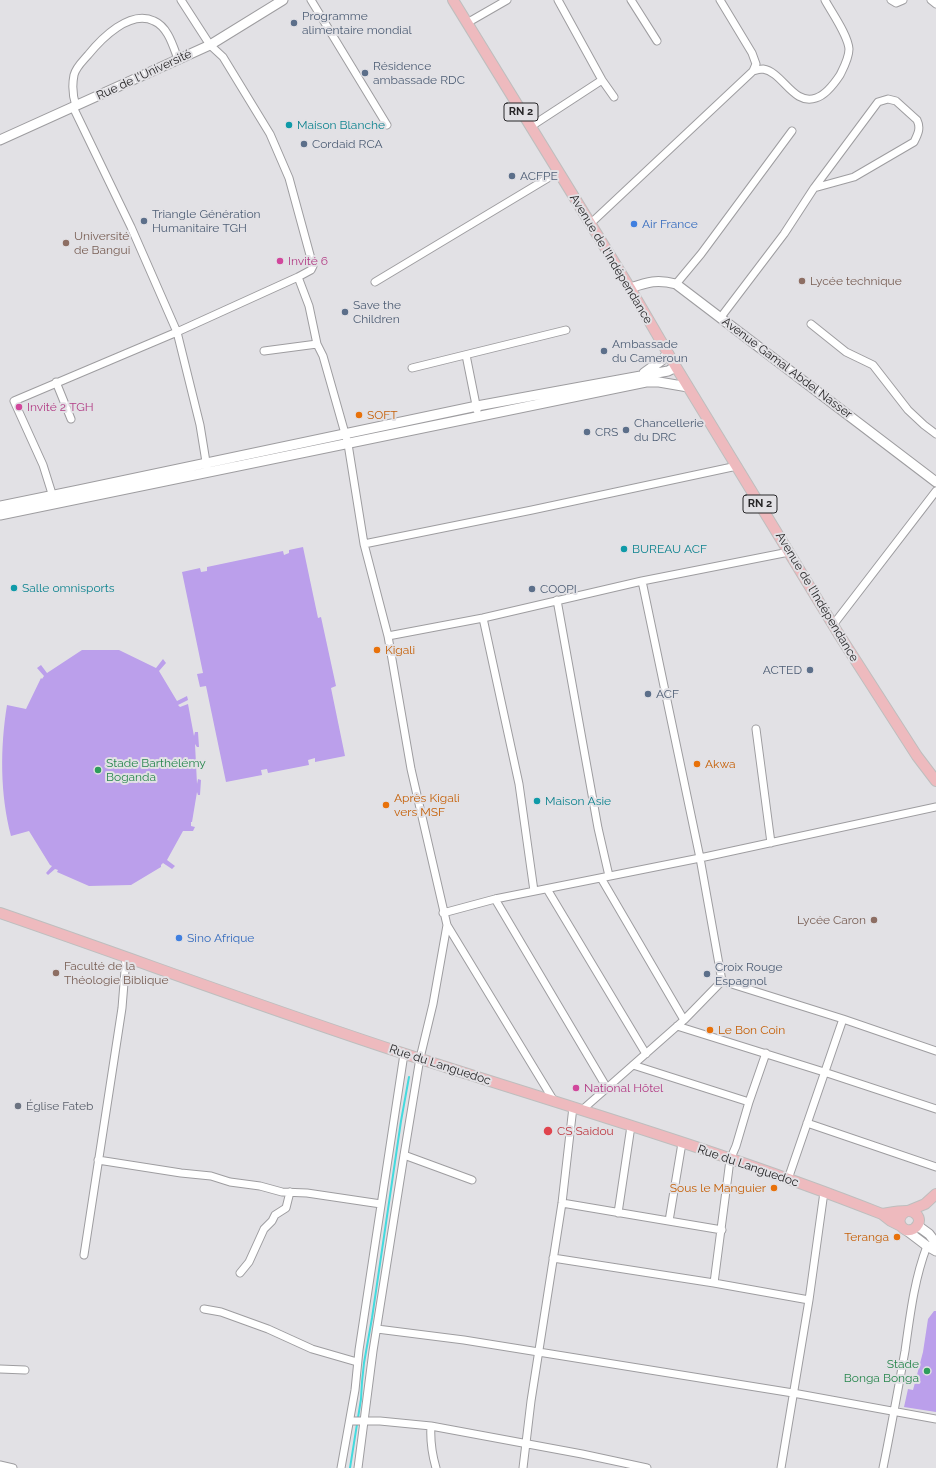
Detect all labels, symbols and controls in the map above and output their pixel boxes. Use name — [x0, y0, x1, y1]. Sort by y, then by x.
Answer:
place label: Programme alimentaire mondial — [302, 9, 412, 37]
marker: Programme alimentaire mondial — [289, 18, 299, 28]
street label: Rue de l'Université — [94, 47, 194, 103]
place label: Résidence ambassade RDC — [373, 59, 465, 87]
marker: Résidence ambassade RDC — [360, 68, 370, 78]
road number: RN 2 — [504, 103, 538, 121]
place label: Maison Blanche — [297, 118, 385, 132]
marker: Maison Blanche — [284, 120, 294, 130]
place label: Cordaid RCA — [312, 137, 383, 151]
marker: Cordaid RCA — [299, 139, 309, 149]
place label: ACFPE — [520, 169, 558, 183]
marker: ACFPE — [507, 171, 517, 181]
street label: Avenue de l'Indépendance — [567, 192, 655, 326]
place label: Triangle Génération Humanitaire TGH — [152, 207, 261, 235]
marker: Triangle Génération Humanitaire TGH — [139, 216, 149, 226]
place label: Air France — [642, 217, 698, 231]
marker: Air France — [629, 219, 639, 229]
place label: Université de Bangui — [74, 229, 130, 257]
marker: Université de Bangui — [61, 238, 71, 248]
place label: Invité 6 — [288, 254, 328, 268]
marker: Invité 6 — [275, 256, 285, 266]
place label: Lycée technique — [810, 274, 902, 288]
marker: Lycée technique — [797, 276, 807, 286]
place label: Save the Children — [353, 298, 401, 326]
marker: Save the Children — [340, 307, 350, 317]
street label: Avenue Gamal Abdel Nasser — [719, 314, 855, 422]
place label: Ambassade du Cameroun — [612, 337, 688, 365]
marker: Ambassade du Cameroun — [599, 346, 609, 356]
place label: Invité 2 TGH — [27, 400, 94, 414]
marker: Invité 2 TGH — [14, 402, 24, 412]
place label: SOFT — [367, 408, 398, 422]
marker: SOFT — [354, 410, 364, 420]
place label: Chancellerie du DRC — [634, 416, 704, 444]
place label: CRS — [595, 425, 618, 439]
marker: Chancellerie du DRC — [621, 425, 631, 435]
marker: CRS — [582, 427, 592, 437]
road number: RN 2 — [743, 495, 777, 513]
street label: Avenue de l'Indépendance — [773, 530, 861, 664]
place label: BUREAU ACF — [632, 542, 707, 556]
marker: BUREAU ACF — [619, 544, 629, 554]
place label: Salle omnisports — [22, 581, 115, 595]
place label: COOPI — [540, 582, 577, 596]
marker: Salle omnisports — [9, 583, 19, 593]
marker: COOPI — [527, 584, 537, 594]
place label: Kigali — [385, 643, 415, 657]
marker: Kigali — [372, 645, 382, 655]
place label: ACTED — [763, 663, 802, 677]
marker: ACTED — [805, 665, 815, 675]
place label: ACF — [656, 687, 679, 701]
marker: ACF — [643, 689, 653, 699]
place label: Stade Barthélémy Boganda — [106, 756, 206, 784]
place label: Akwa — [705, 757, 736, 771]
marker: Akwa — [692, 759, 702, 769]
marker: Stade Barthélémy Boganda — [93, 765, 103, 775]
place label: Après Kigali vers MSF — [394, 791, 460, 819]
place label: Maison Asie — [545, 794, 611, 808]
marker: Maison Asie — [532, 796, 542, 806]
marker: Après Kigali vers MSF — [381, 800, 391, 810]
place label: Lycée Caron — [797, 913, 866, 927]
marker: Lycée Caron — [869, 915, 879, 925]
place label: Sino Afrique — [187, 931, 254, 945]
marker: Sino Afrique — [174, 933, 184, 943]
place label: Faculté de la Théologie Biblique — [64, 959, 169, 987]
place label: Croix Rouge Espagnol — [715, 960, 782, 988]
marker: Faculté de la Théologie Biblique — [51, 968, 61, 978]
marker: Croix Rouge Espagnol — [702, 969, 712, 979]
place label: Le Bon Coin — [718, 1023, 785, 1037]
marker: Le Bon Coin — [705, 1025, 715, 1035]
street label: Rue du Languedoc — [387, 1042, 493, 1088]
place label: National Hôtel — [584, 1081, 663, 1095]
marker: National Hôtel — [571, 1083, 581, 1093]
place label: Église Fateb — [26, 1099, 93, 1113]
marker: Église Fateb — [13, 1101, 23, 1111]
place label: CS Saidou — [557, 1124, 614, 1138]
marker: CS Saidou — [542, 1125, 554, 1137]
street label: Rue du Languedoc — [696, 1142, 800, 1190]
place label: Sous le Manguier — [670, 1181, 766, 1195]
marker: Sous le Manguier — [769, 1183, 779, 1193]
place label: Teranga — [844, 1230, 889, 1244]
marker: Teranga — [892, 1232, 902, 1242]
place label: Stade Bonga Bonga — [844, 1357, 919, 1385]
marker: Stade Bonga Bonga — [922, 1366, 932, 1376]

